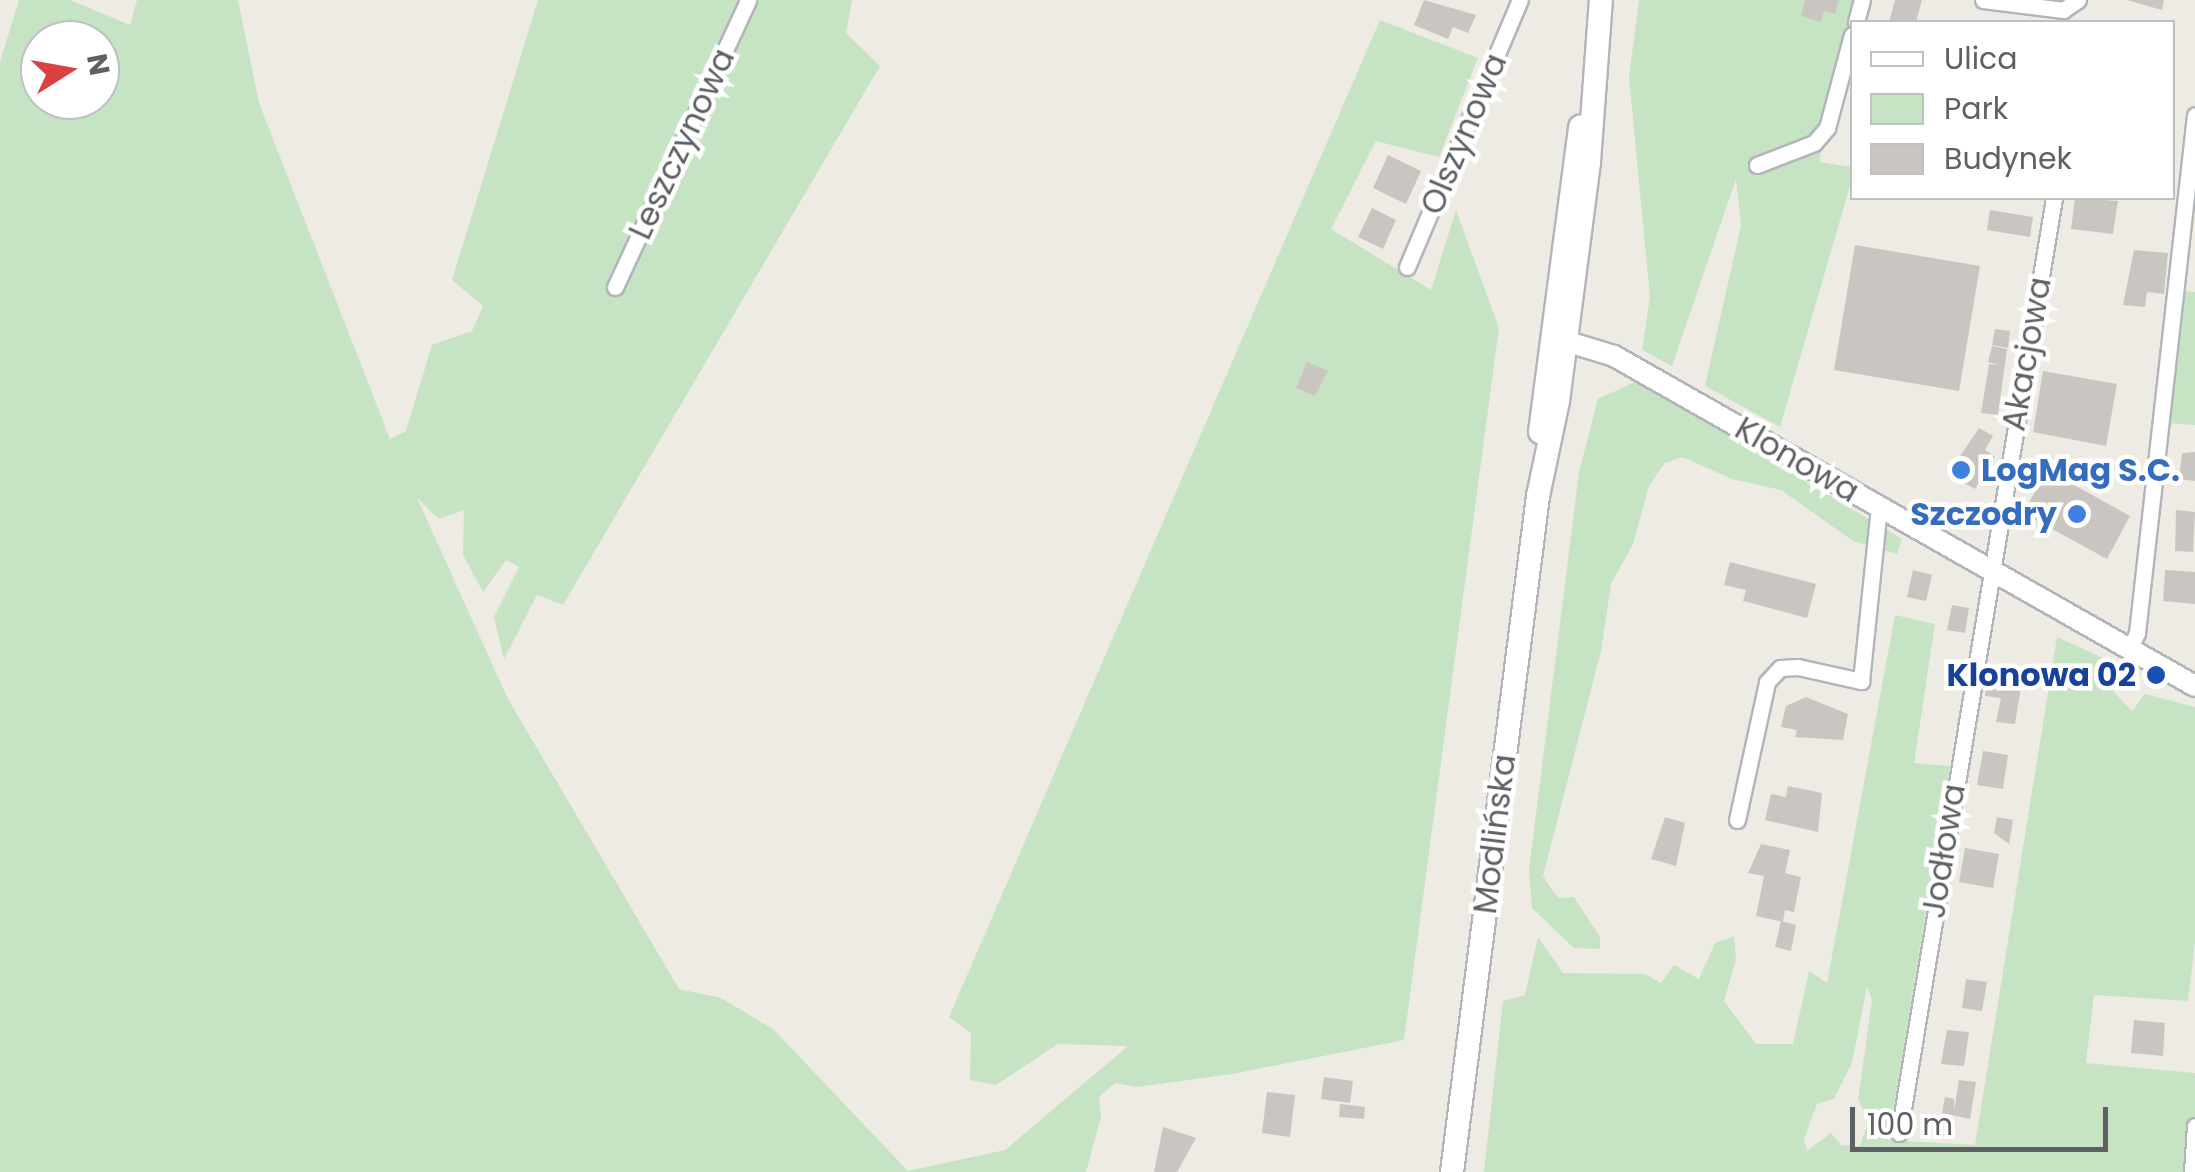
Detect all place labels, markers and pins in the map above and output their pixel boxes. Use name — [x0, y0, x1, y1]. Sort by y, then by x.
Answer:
place label: LogMag S.C. — [1981, 451, 2180, 489]
marker: LogMag S.C. — [1950, 459, 1972, 481]
place label: Szczodry — [1910, 495, 2057, 533]
marker: Szczodry — [2066, 503, 2088, 525]
place label: Klonowa 02 — [1947, 656, 2136, 694]
marker: Klonowa 02 — [2145, 664, 2167, 686]

